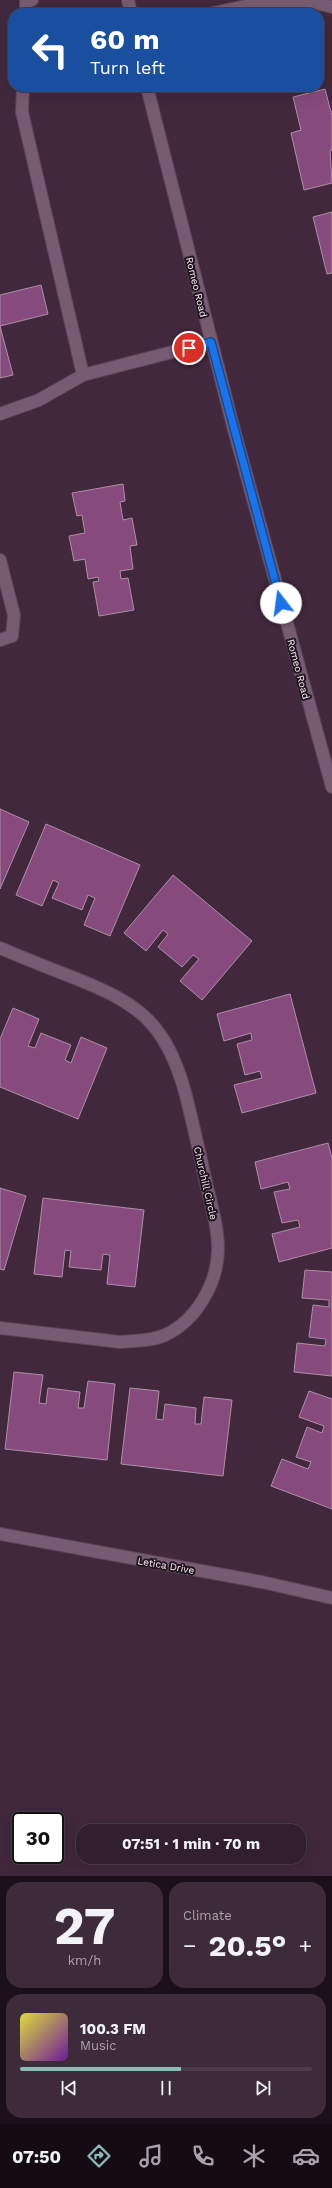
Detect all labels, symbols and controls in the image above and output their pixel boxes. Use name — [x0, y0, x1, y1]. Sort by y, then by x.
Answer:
text: 60 m — [90, 23, 160, 56]
icon: left — [24, 24, 76, 76]
text: Turn left — [90, 57, 165, 78]
street label: Romeo Road — [184, 256, 209, 318]
pin — [172, 331, 206, 365]
icon: arrive — [178, 337, 200, 359]
position arrow — [260, 582, 302, 624]
street label: Romeo Road — [285, 638, 312, 700]
street label: Churchill Circle — [192, 1146, 219, 1221]
street label: Letica Drive — [137, 1555, 195, 1576]
speed limit sign: 30 — [12, 1812, 64, 1864]
text: 07:51 · 1 min · 70 m — [122, 1835, 260, 1853]
text: 27 — [54, 1896, 115, 1957]
text: Climate — [183, 1908, 232, 1923]
text: 20.5° — [209, 1928, 286, 1963]
text: − — [183, 1933, 196, 1958]
text: + — [299, 1933, 312, 1958]
text: km/h — [68, 1953, 101, 1968]
text: 100.3 FM — [80, 2020, 146, 2038]
text: Music — [80, 2038, 117, 2053]
icon: previous — [58, 2077, 80, 2099]
icon: pause — [155, 2077, 177, 2099]
icon: next — [252, 2077, 274, 2099]
icon: directions — [85, 2142, 113, 2170]
icon: music — [137, 2142, 165, 2170]
icon: phone — [189, 2142, 217, 2170]
icon: climate — [240, 2142, 268, 2170]
icon: car — [292, 2142, 320, 2170]
text: 07:50 — [12, 2146, 61, 2167]

